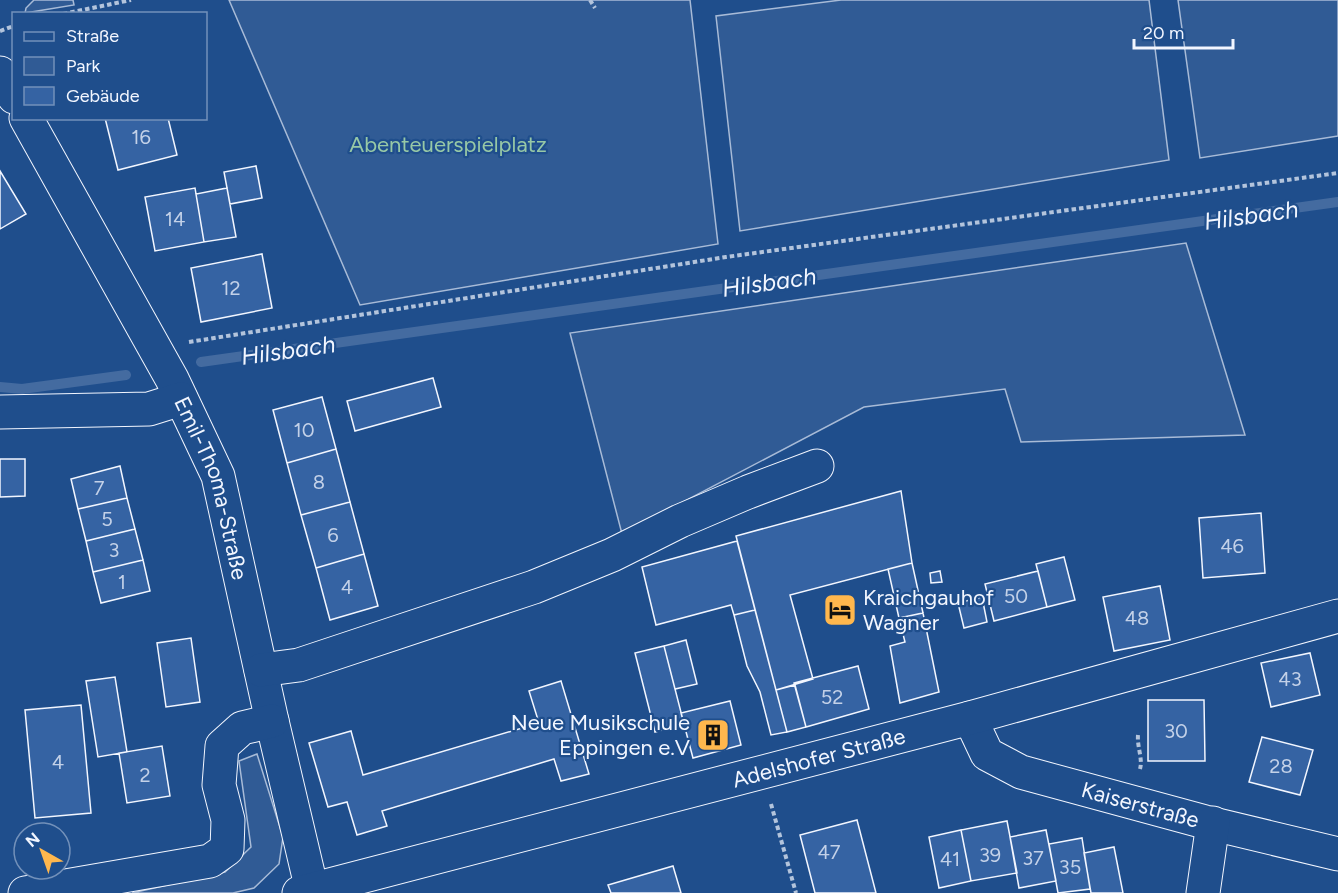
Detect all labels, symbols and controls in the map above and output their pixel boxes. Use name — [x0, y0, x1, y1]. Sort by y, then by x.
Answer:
legend — [12, 12, 207, 120]
scale bar — [1134, 12, 1233, 50]
text: 20 m — [1143, 22, 1184, 44]
text: Straße — [66, 25, 119, 47]
text: Park — [66, 55, 101, 77]
text: Gebäude — [66, 85, 140, 107]
house number: 16 — [131, 125, 151, 149]
park label: Abenteuerspielplatz — [349, 131, 547, 158]
water label: Hilsbach — [1202, 194, 1300, 236]
house number: 14 — [165, 207, 185, 231]
water label: Hilsbach — [720, 261, 818, 303]
house number: 12 — [221, 276, 241, 300]
water label: Hilsbach — [239, 329, 337, 371]
street label: Emil-Thoma-Straße — [169, 392, 254, 582]
house number: 10 — [293, 418, 315, 442]
house number: 8 — [313, 470, 325, 494]
house number: 7 — [94, 476, 105, 500]
house number: 5 — [101, 507, 113, 531]
house number: 6 — [327, 523, 339, 547]
house number: 46 — [1220, 534, 1244, 558]
house number: 3 — [109, 538, 119, 562]
house number: 1 — [118, 570, 126, 594]
house number: 4 — [341, 575, 353, 599]
place label: Kraichgauhof Wagner — [863, 584, 995, 636]
house number: 50 — [1004, 584, 1028, 608]
hotel icon: Kraichgauhof Wagner — [822, 592, 858, 628]
house number: 48 — [1125, 606, 1149, 630]
house number: 43 — [1278, 667, 1302, 691]
house number: 52 — [821, 685, 843, 709]
place label: Neue Musikschule Eppingen e.V — [511, 709, 691, 761]
building icon: Neue Musikschule Eppingen e.V — [695, 717, 731, 753]
house number: 30 — [1164, 719, 1188, 743]
street label: Adelshofer Straße — [729, 722, 908, 793]
house number: 4 — [52, 750, 64, 774]
house number: 28 — [1269, 754, 1293, 778]
house number: 2 — [139, 763, 151, 787]
street label: Kaiserstraße — [1078, 776, 1202, 833]
north arrow — [12, 821, 72, 881]
text: N — [22, 829, 44, 851]
house number: 47 — [817, 840, 841, 864]
house number: 39 — [979, 843, 1001, 867]
house number: 37 — [1022, 846, 1044, 870]
house number: 41 — [940, 847, 960, 871]
house number: 35 — [1059, 855, 1081, 879]

